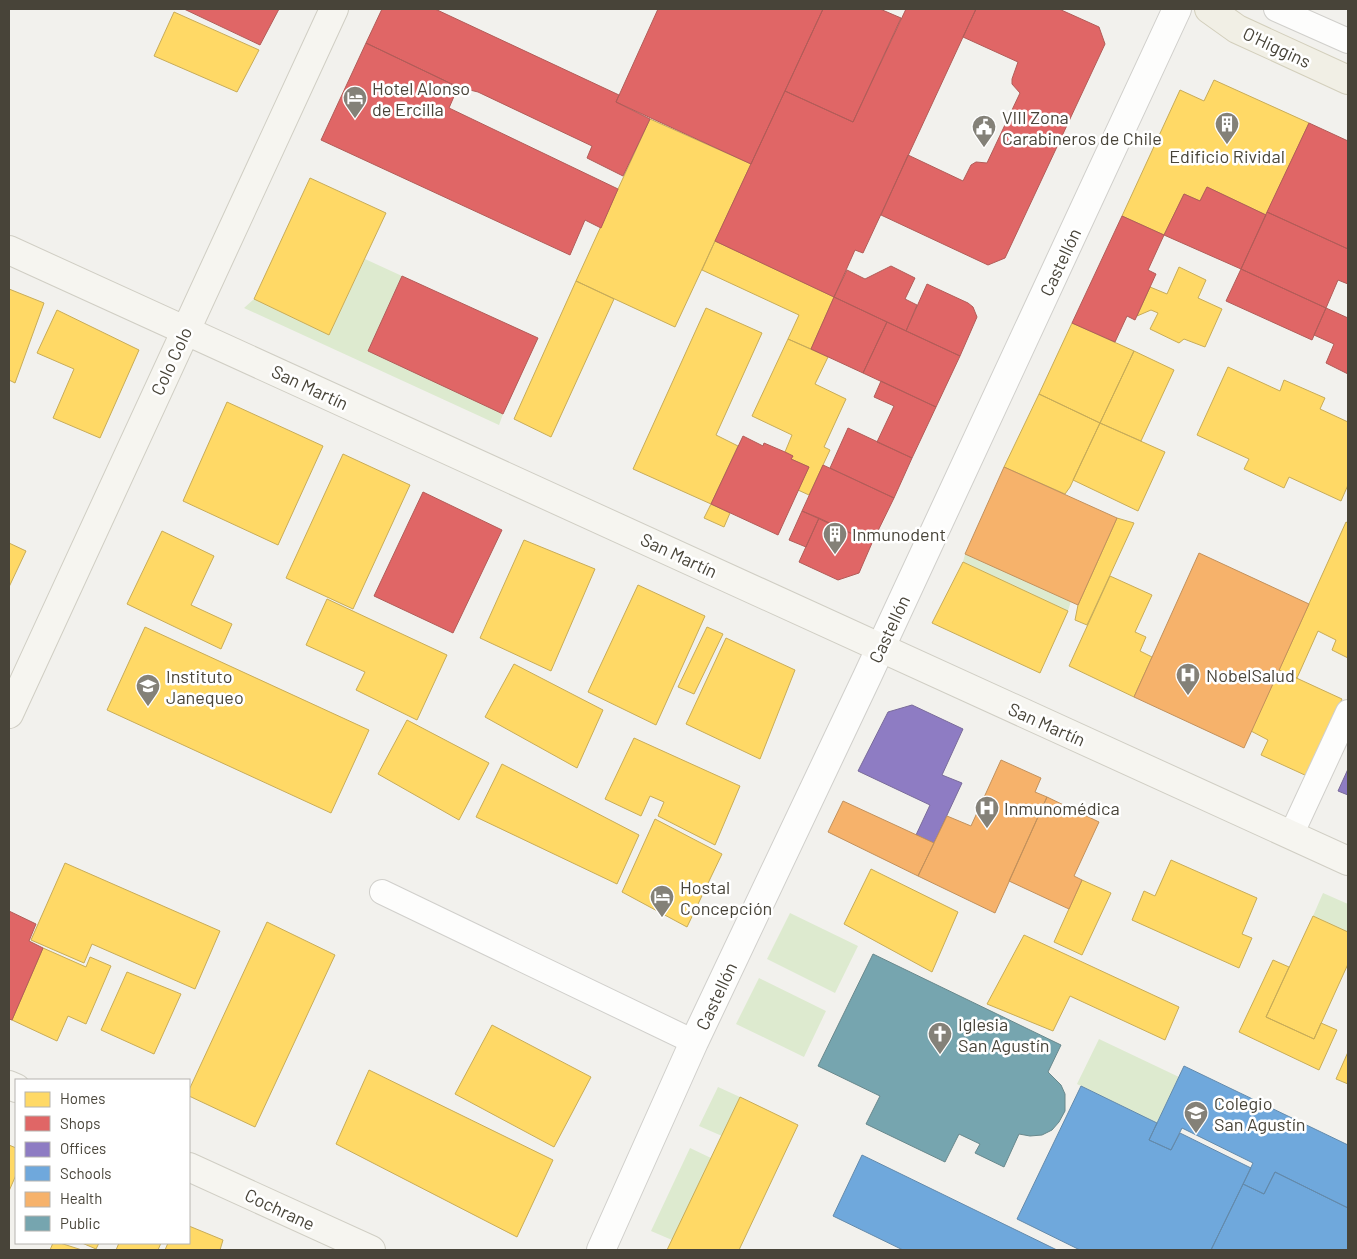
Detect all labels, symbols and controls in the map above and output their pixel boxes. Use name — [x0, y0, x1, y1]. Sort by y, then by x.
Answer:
street label: O'Higgins — [1240, 22, 1314, 72]
place label: Hotel Alonso de Ercilla — [372, 77, 470, 120]
hotel icon: Hotel Alonso de Ercilla — [342, 85, 368, 119]
place label: VIII Zona Carabineros de Chile — [1002, 106, 1162, 149]
building icon: Edificio Rividal — [1214, 111, 1240, 145]
public building icon: VIII Zona Carabineros de Chile — [971, 114, 997, 148]
place label: Edificio Rividal — [1169, 145, 1285, 167]
street label: Castellón — [1035, 225, 1085, 299]
street label: Colo Colo — [146, 323, 196, 399]
street label: San Martín — [268, 360, 352, 414]
building icon: Inmunodent — [822, 521, 848, 555]
place label: Inmunodent — [852, 523, 946, 545]
street label: San Martín — [637, 528, 721, 582]
street label: Castellón — [864, 592, 914, 666]
hospital icon: NobelSalud — [1175, 662, 1201, 696]
place label: NobelSalud — [1206, 664, 1295, 686]
place label: Instituto Janequeo — [166, 665, 244, 708]
school or university icon: Instituto Janequeo — [135, 673, 161, 707]
street label: San Martín — [1005, 697, 1089, 751]
hospital icon: Inmunomédica — [974, 795, 1000, 829]
place label: Inmunomédica — [1004, 797, 1120, 819]
place label: Hostal Concepción — [680, 876, 772, 919]
hotel icon: Hostal Concepción — [649, 884, 675, 918]
street label: Castellón — [691, 959, 741, 1033]
place label: Iglesia San Agustín — [958, 1013, 1050, 1056]
church icon: Iglesia San Agustín — [927, 1021, 953, 1055]
legend — [15, 1079, 190, 1244]
text: Homes — [60, 1089, 105, 1107]
place label: Colegio San Agustín — [1214, 1092, 1306, 1135]
school or university icon: Colegio San Agustín — [1183, 1100, 1209, 1134]
text: Shops — [60, 1114, 100, 1132]
text: Offices — [60, 1139, 106, 1157]
text: Schools — [60, 1164, 112, 1182]
street label: Cochrane — [242, 1183, 318, 1235]
text: Health — [60, 1189, 102, 1207]
text: Public — [60, 1214, 100, 1232]

